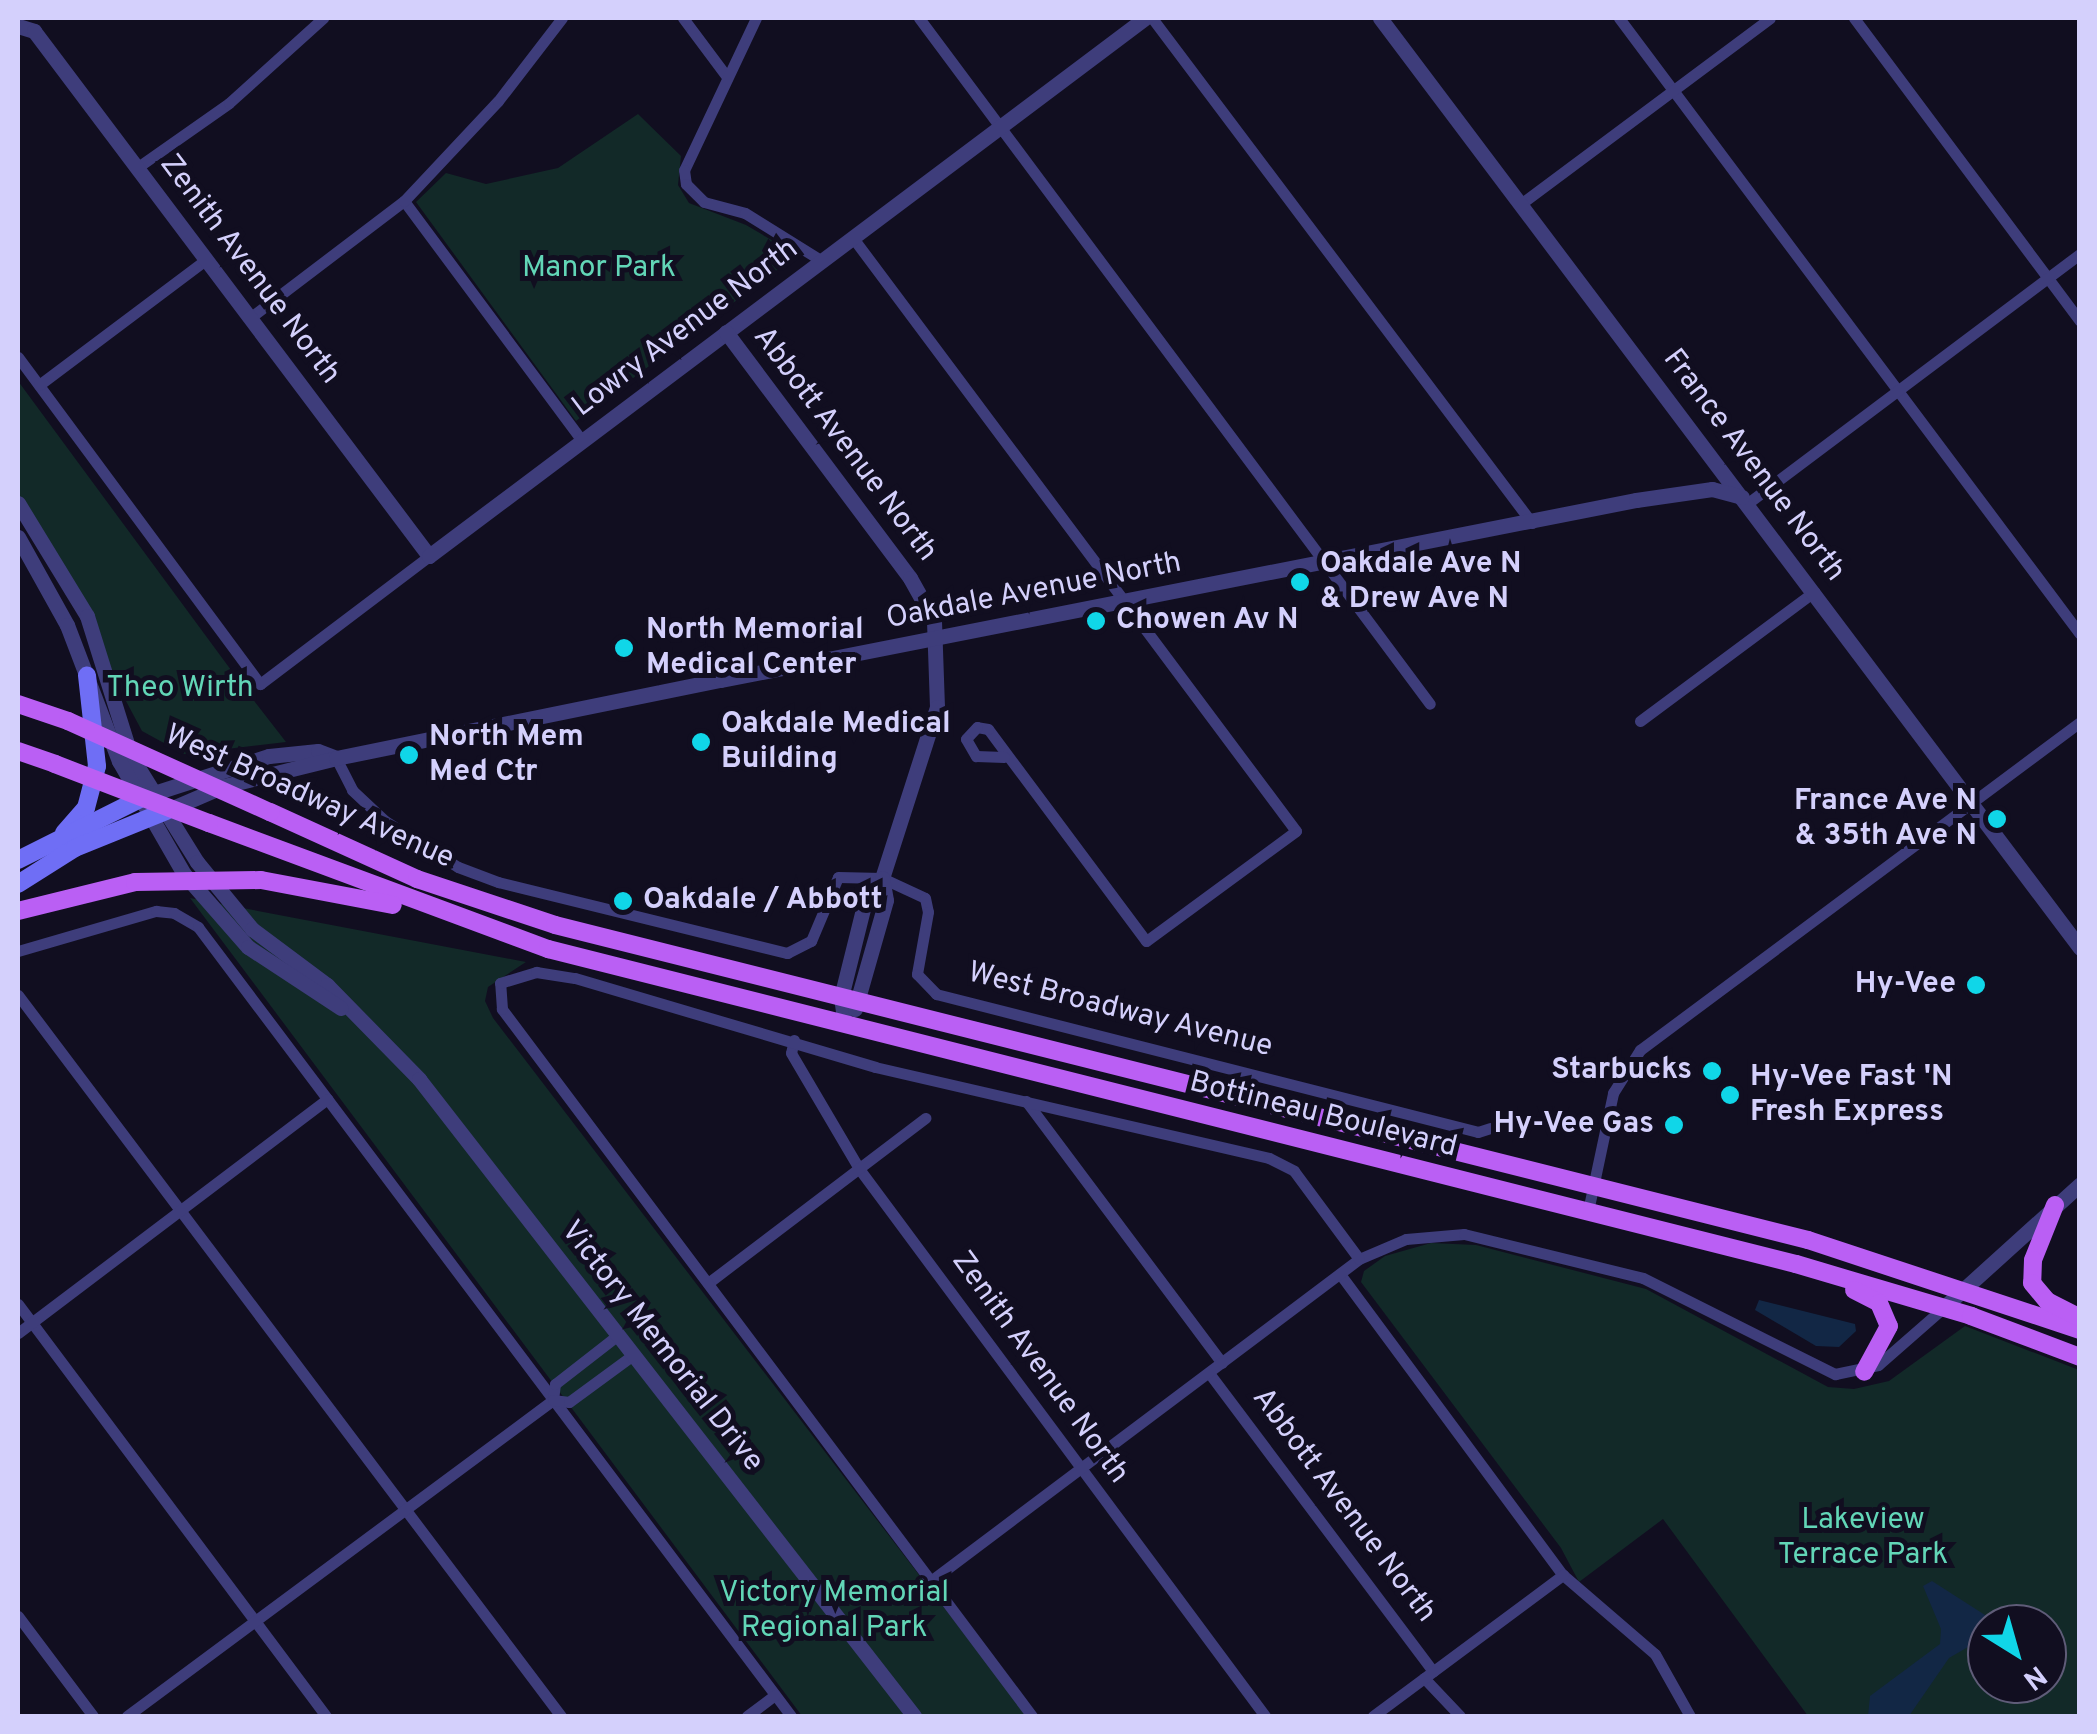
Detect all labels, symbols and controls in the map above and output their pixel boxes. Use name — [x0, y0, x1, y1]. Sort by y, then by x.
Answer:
street label: Zenith Avenue North — [151, 148, 347, 392]
street label: Lowry Avenue North — [566, 232, 806, 426]
park label: Manor Park — [522, 251, 676, 287]
street label: Abbott Avenue North — [744, 320, 944, 570]
street label: France Avenue North — [1654, 342, 1852, 590]
street label: Oakdale Avenue North — [883, 546, 1185, 638]
place label: Oakdale Ave N & Drew Ave N — [1320, 547, 1523, 618]
marker: Oakdale Ave N & Drew Ave N — [1289, 571, 1311, 593]
place label: Chowen Av N — [1116, 603, 1300, 639]
marker: Chowen Av N — [1085, 610, 1107, 632]
place label: North Memorial Medical Center — [646, 613, 864, 684]
marker: North Memorial Medical Center — [611, 635, 637, 661]
park label: Theo Wirth — [106, 671, 254, 707]
place label: Oakdale Medical Building — [721, 707, 951, 778]
street label: West Broadway Avenue — [158, 718, 460, 878]
place label: North Mem Med Ctr — [429, 720, 584, 790]
marker: Oakdale Medical Building — [690, 731, 712, 753]
marker: North Mem Med Ctr — [398, 744, 420, 766]
place label: France Ave N & 35th Ave N — [1793, 784, 1977, 854]
marker: France Ave N & 35th Ave N — [1986, 808, 2008, 830]
place label: Oakdale / Abbott — [643, 883, 884, 919]
marker: Oakdale / Abbott — [612, 890, 634, 912]
street label: West Broadway Avenue — [964, 956, 1276, 1066]
place label: Hy-Vee — [1855, 967, 1956, 1003]
marker: Hy-Vee — [1965, 974, 1987, 996]
place label: Starbucks — [1551, 1053, 1692, 1089]
marker: Starbucks — [1701, 1060, 1723, 1082]
place label: Hy-Vee Fast 'N Fresh Express — [1750, 1060, 1953, 1130]
street label: Bottineau Boulevard — [1186, 1065, 1460, 1167]
marker: Hy-Vee Fast 'N Fresh Express — [1719, 1084, 1741, 1106]
place label: Hy-Vee Gas — [1493, 1107, 1654, 1143]
marker: Hy-Vee Gas — [1663, 1114, 1685, 1136]
street label: Victory Memorial Drive — [552, 1214, 770, 1480]
street label: Zenith Avenue North — [942, 1244, 1136, 1492]
street label: Abbott Avenue North — [1243, 1381, 1443, 1631]
park label: Lakeview Terrace Park — [1778, 1503, 1948, 1574]
park label: Victory Memorial Regional Park — [719, 1576, 949, 1646]
north arrow — [1967, 1604, 2067, 1704]
text: N — [2015, 1656, 2053, 1697]

